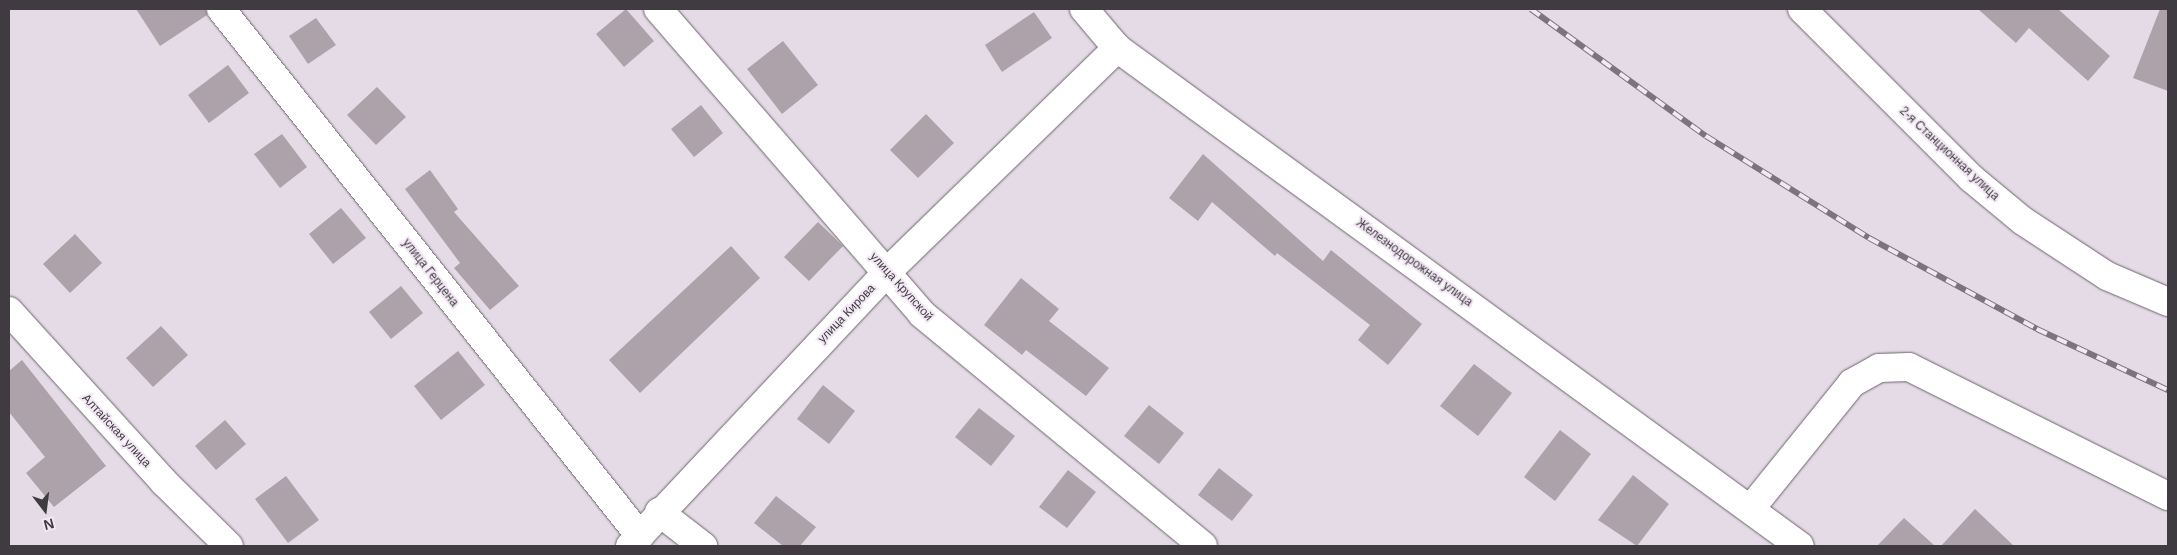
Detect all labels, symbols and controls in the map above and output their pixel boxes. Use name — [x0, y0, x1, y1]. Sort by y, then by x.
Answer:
street label: 2-я Станционная улица — [1896, 104, 2002, 204]
street label: Железнодорожная улица — [1353, 216, 1475, 310]
street label: улица Герцена — [399, 236, 461, 310]
street label: улица Крупской — [867, 250, 935, 324]
street label: улица Кирова — [815, 282, 879, 346]
street label: Алтайская улица — [78, 391, 154, 471]
north arrow — [20, 485, 70, 535]
text: N — [42, 515, 56, 534]

